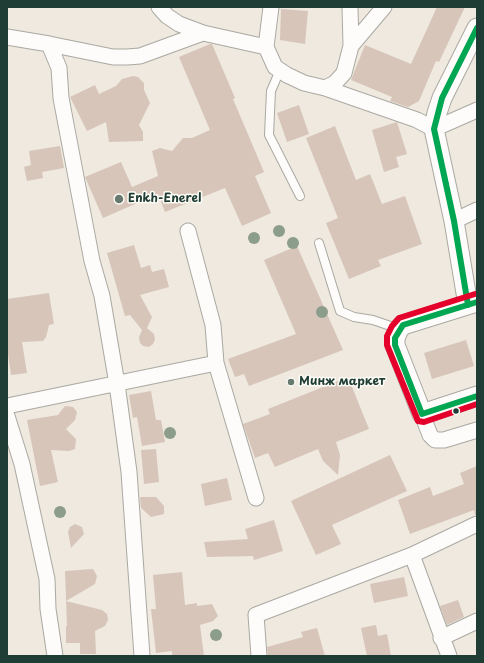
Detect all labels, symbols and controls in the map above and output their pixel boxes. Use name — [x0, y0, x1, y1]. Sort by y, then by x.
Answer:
place label: Enkh-Enerel — [128, 192, 201, 206]
marker: Enkh-Enerel — [113, 193, 125, 205]
place label: Минж маркет — [299, 375, 385, 389]
marker: Минж маркет — [286, 377, 296, 387]
unlabelled marker — [451, 406, 461, 416]

